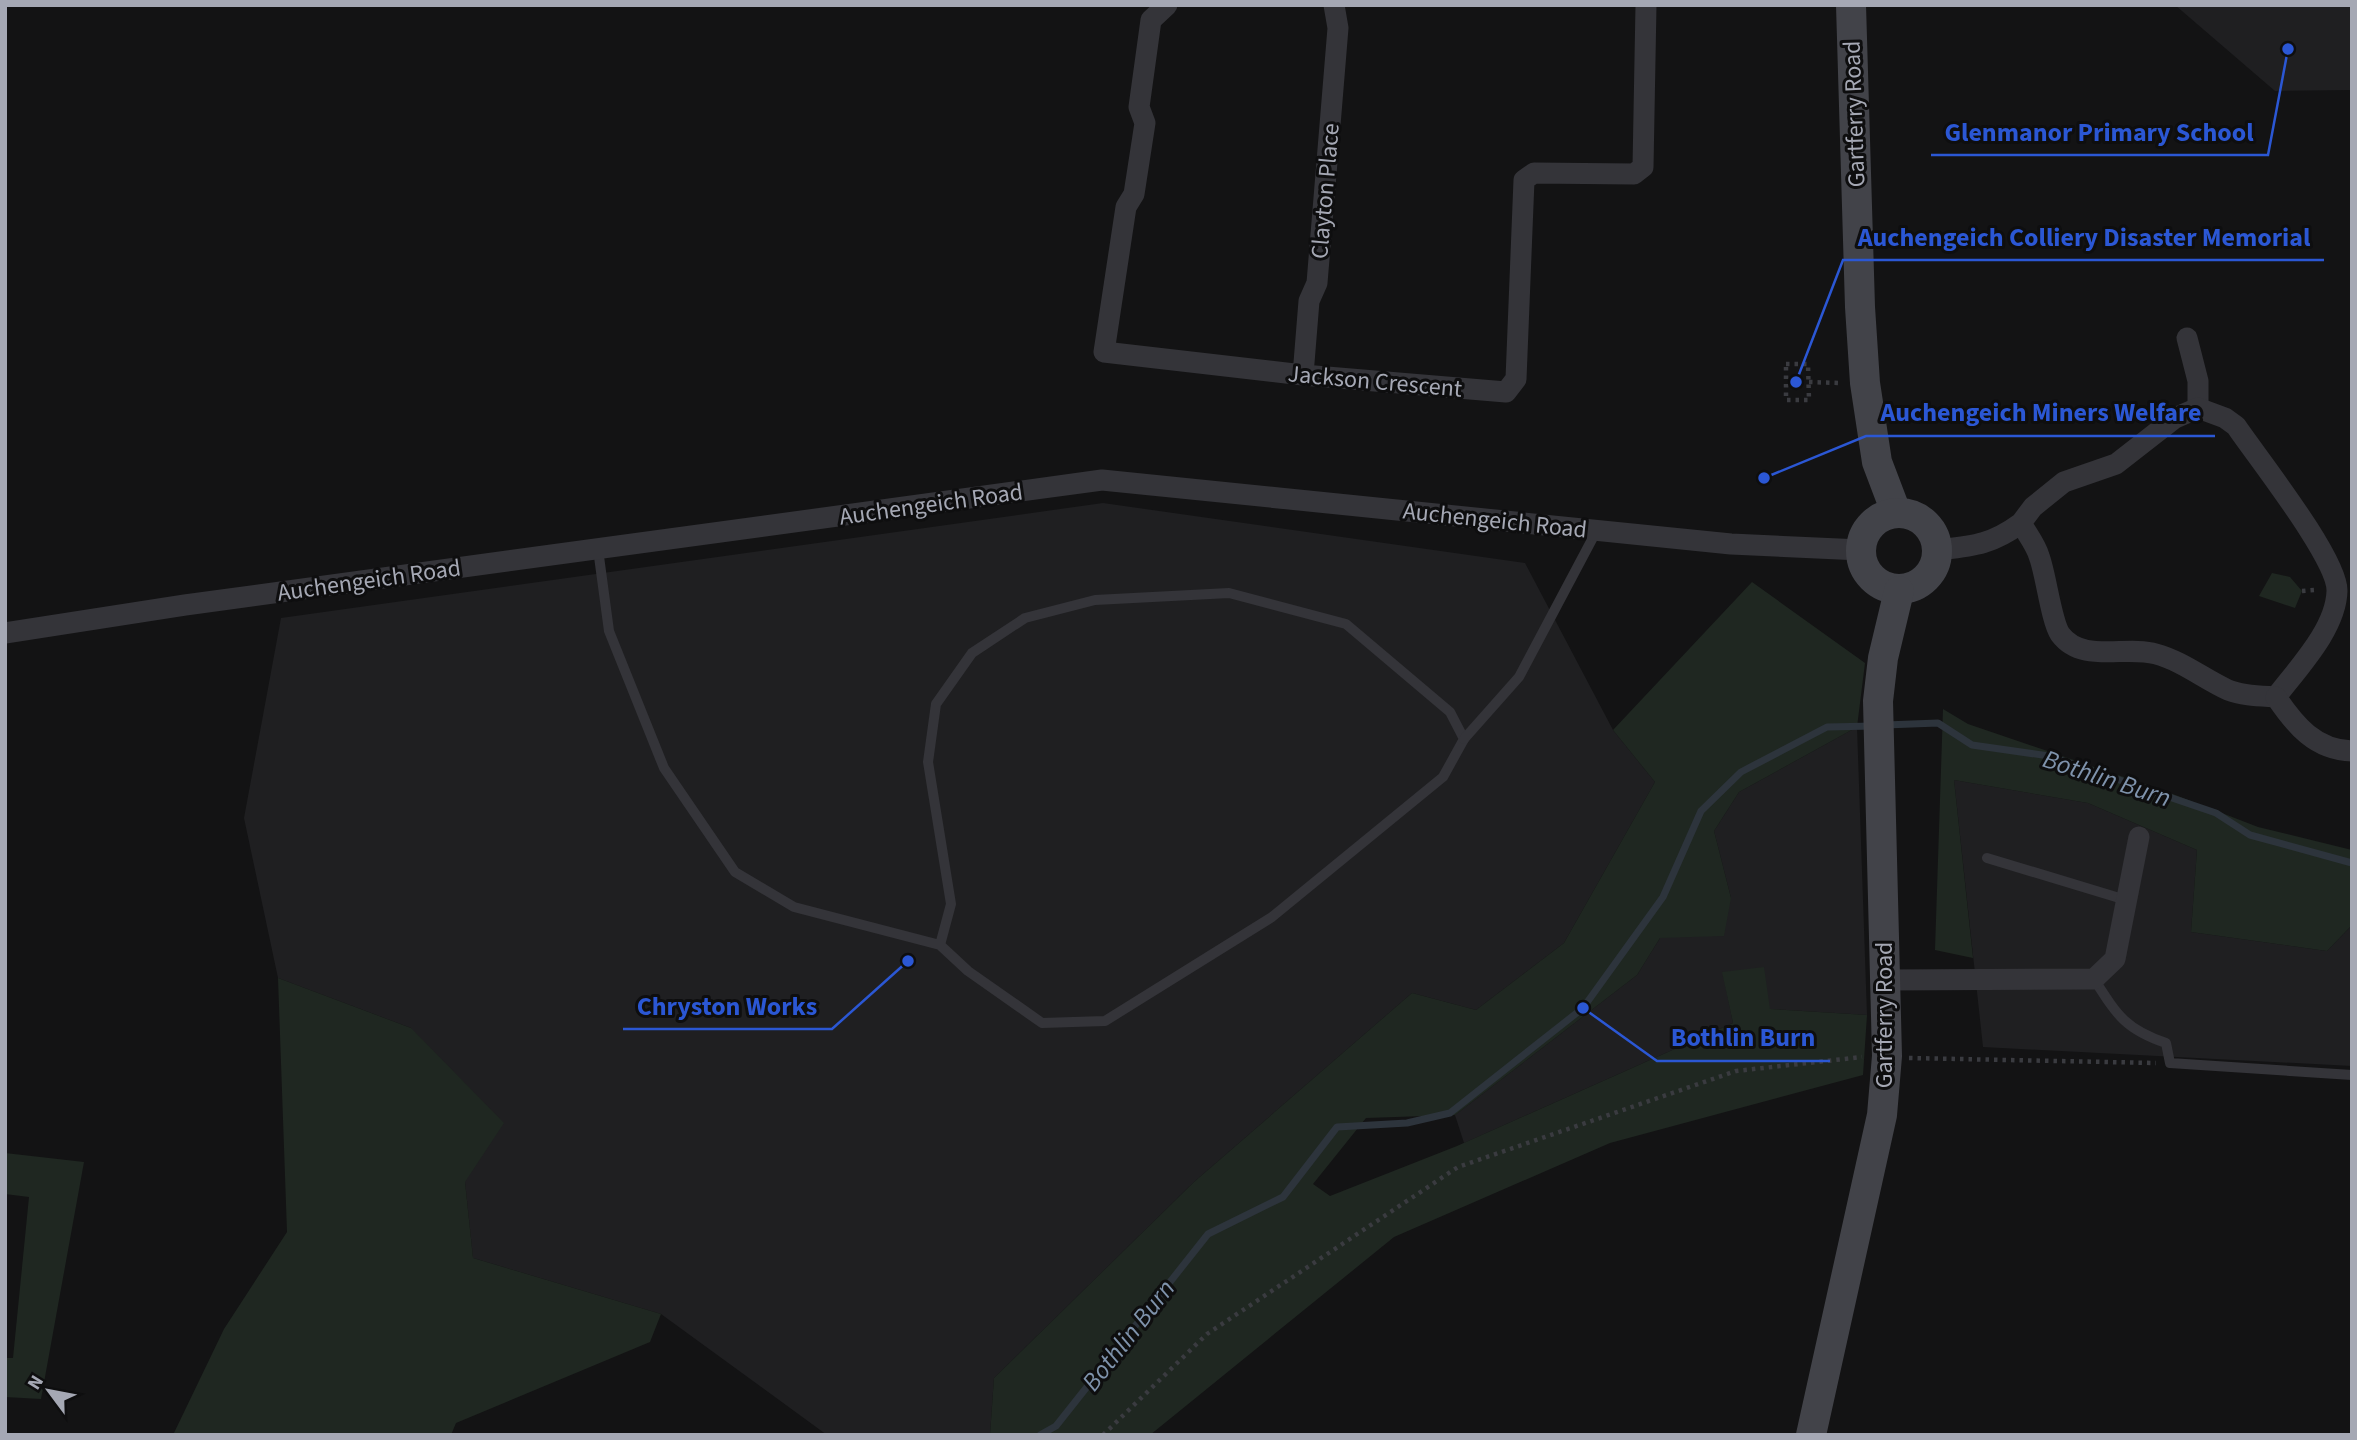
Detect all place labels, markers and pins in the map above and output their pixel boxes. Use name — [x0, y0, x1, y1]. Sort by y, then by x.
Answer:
callout: Glenmanor Primary School — [1931, 108, 2268, 155]
callout: Auchengeich Colliery Disaster Memorial — [1843, 213, 2324, 260]
callout: Auchengeich Miners Welfare — [1866, 389, 2215, 436]
callout: Chryston Works — [623, 982, 832, 1029]
callout: Bothlin Burn — [1657, 1014, 1830, 1061]

